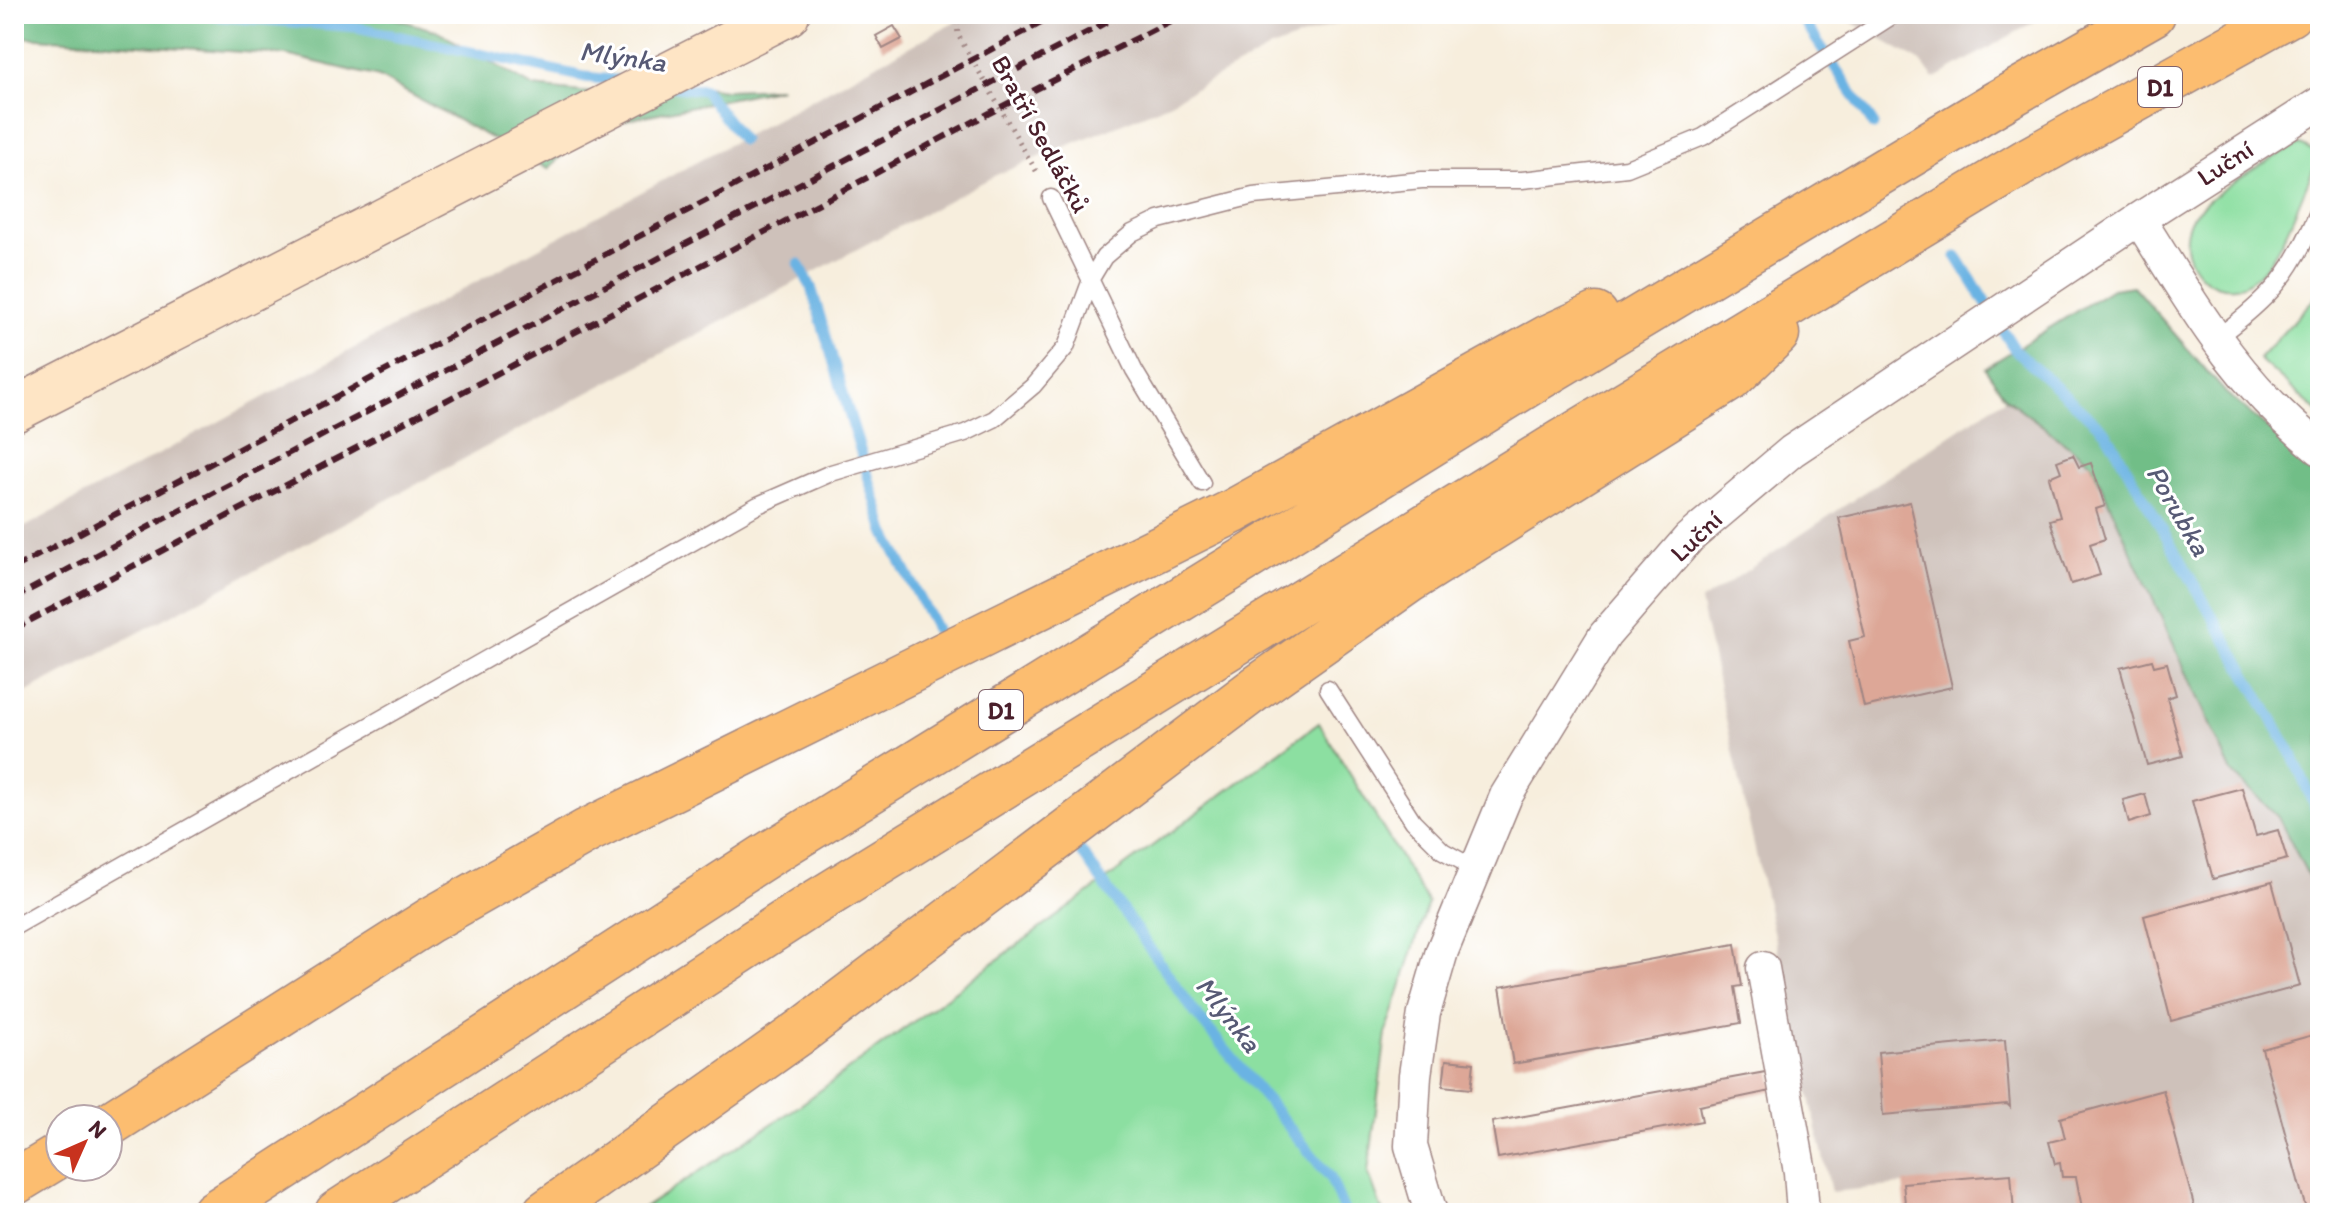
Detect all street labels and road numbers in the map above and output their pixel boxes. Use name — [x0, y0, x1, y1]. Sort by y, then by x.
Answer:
street label: Bratří Sedláčků — [985, 50, 1097, 218]
road number: D1 — [2138, 67, 2182, 107]
street label: Luční — [2191, 133, 2259, 193]
street label: Luční — [1663, 503, 1729, 569]
road number: D1 — [979, 690, 1023, 730]

